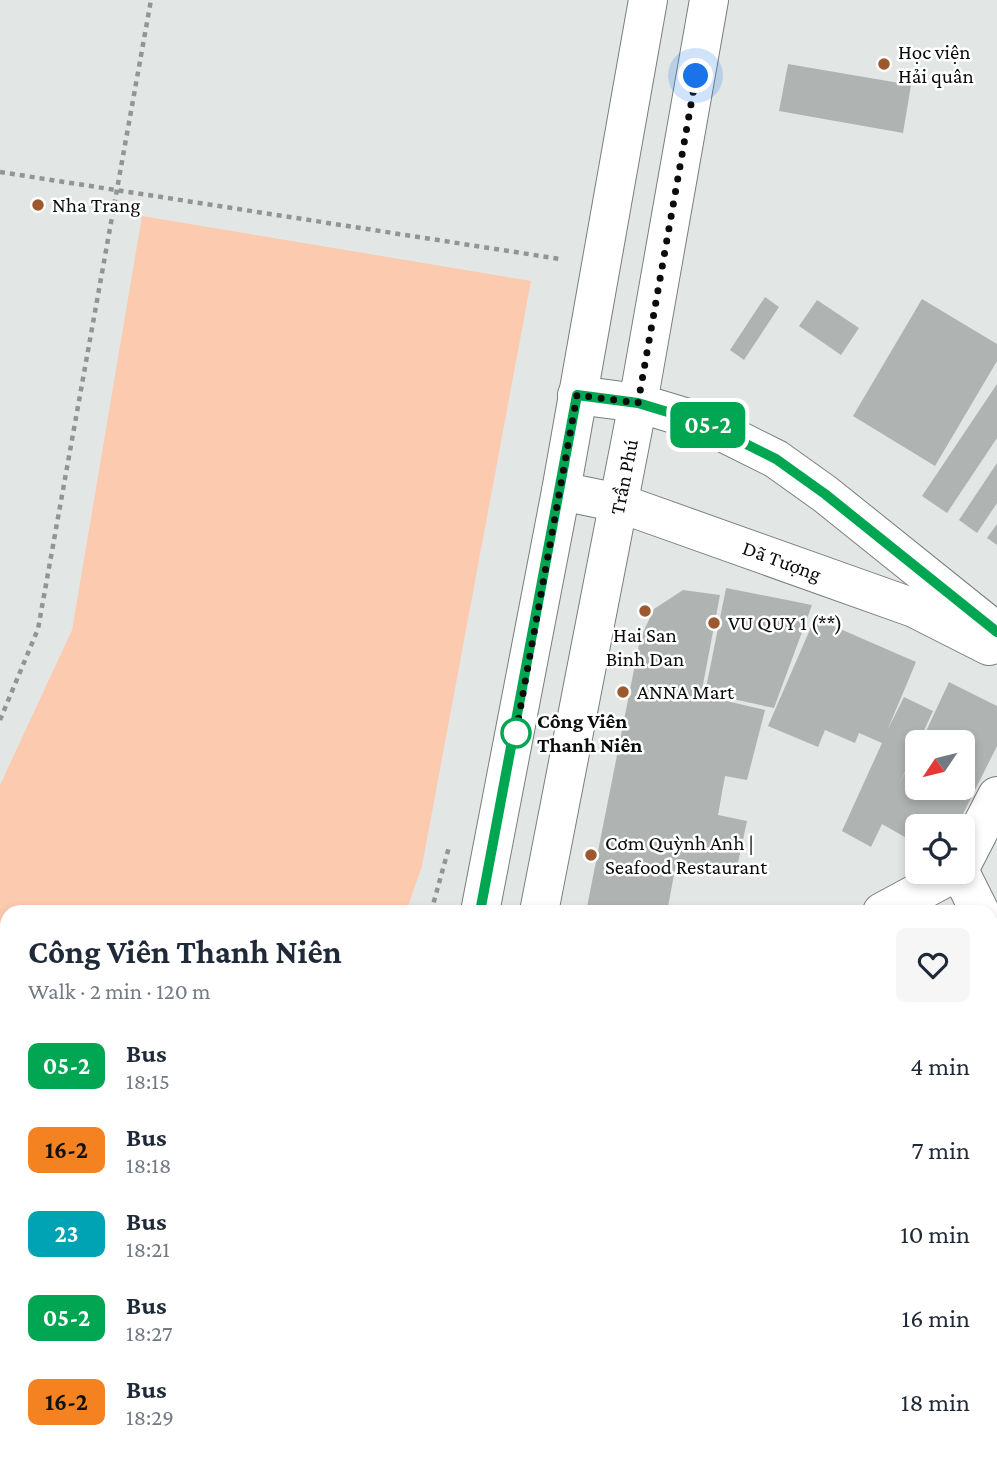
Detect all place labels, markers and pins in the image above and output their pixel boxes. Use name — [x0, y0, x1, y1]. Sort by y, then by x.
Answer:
place label: Học viện Hải quân — [898, 40, 974, 88]
marker: Học viện Hải quân — [876, 56, 892, 72]
place label: Nha Trang — [52, 193, 140, 217]
marker: Nha Trang — [30, 197, 46, 213]
marker: Hai San Binh Dan — [637, 603, 653, 619]
place label: VU QUY 1 (**) — [728, 611, 842, 635]
marker: VU QUY 1 (**) — [706, 615, 722, 631]
place label: Hai San Binh Dan — [606, 623, 684, 671]
place label: ANNA Mart — [637, 680, 735, 704]
marker: ANNA Mart — [615, 684, 631, 700]
place label: Công Viên Thanh Niên — [537, 709, 642, 757]
marker: Công Viên Thanh Niên — [501, 718, 531, 748]
place label: Cơm Quỳnh Anh | Seafood Restaurant — [605, 831, 768, 879]
marker: Cơm Quỳnh Anh | Seafood Restaurant — [583, 847, 599, 863]

